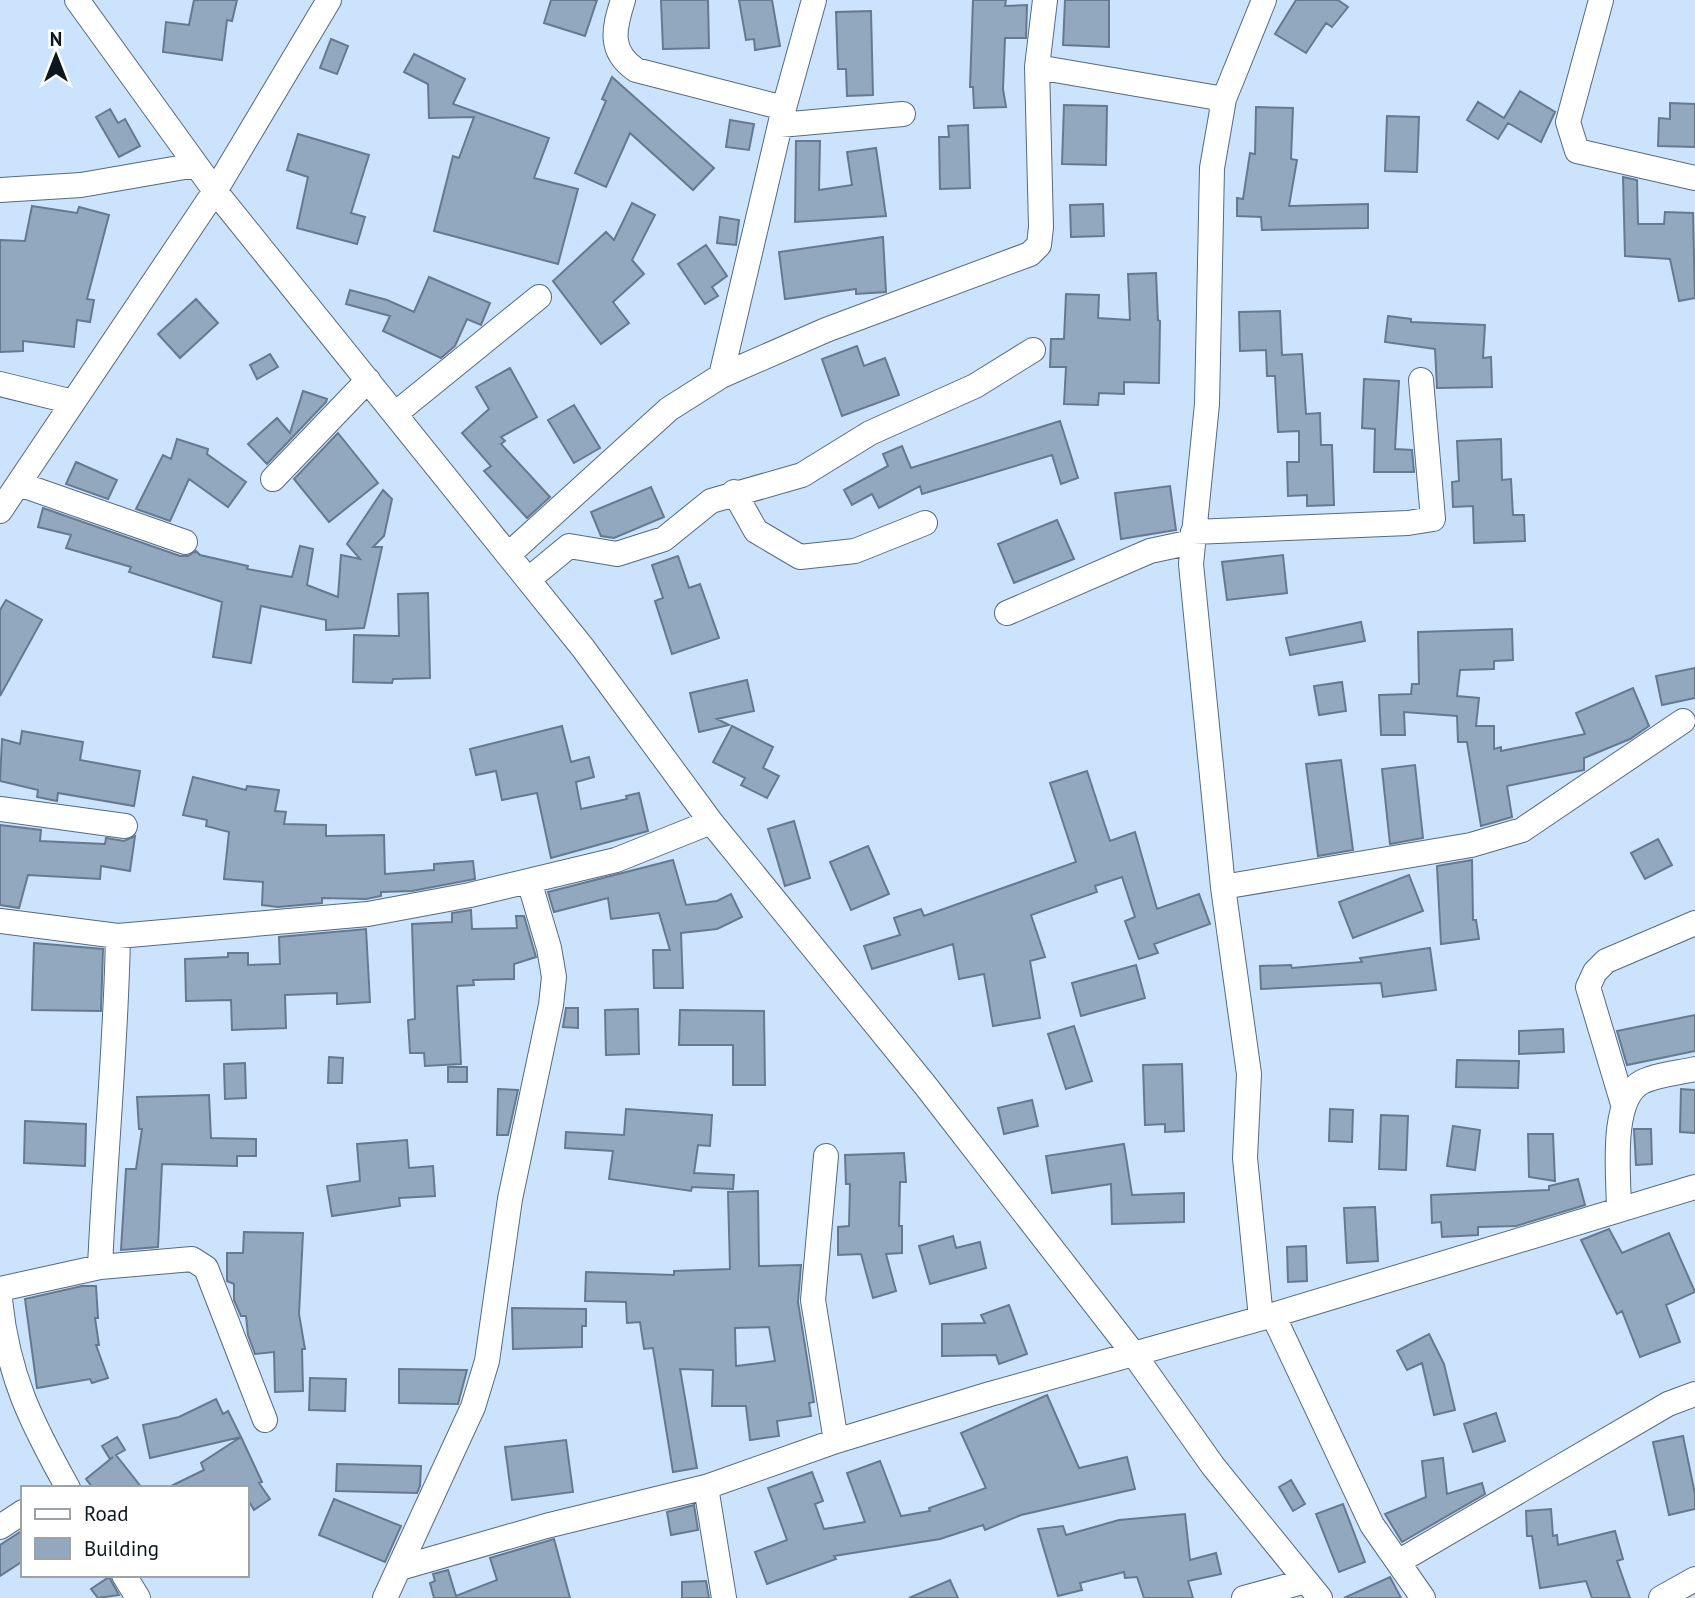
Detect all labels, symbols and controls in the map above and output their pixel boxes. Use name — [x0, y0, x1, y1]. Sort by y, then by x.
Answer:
north arrow — [21, 21, 91, 91]
text: N — [50, 27, 62, 51]
legend — [21, 1486, 248, 1577]
text: Road — [84, 1500, 128, 1527]
text: Building — [84, 1535, 159, 1562]

